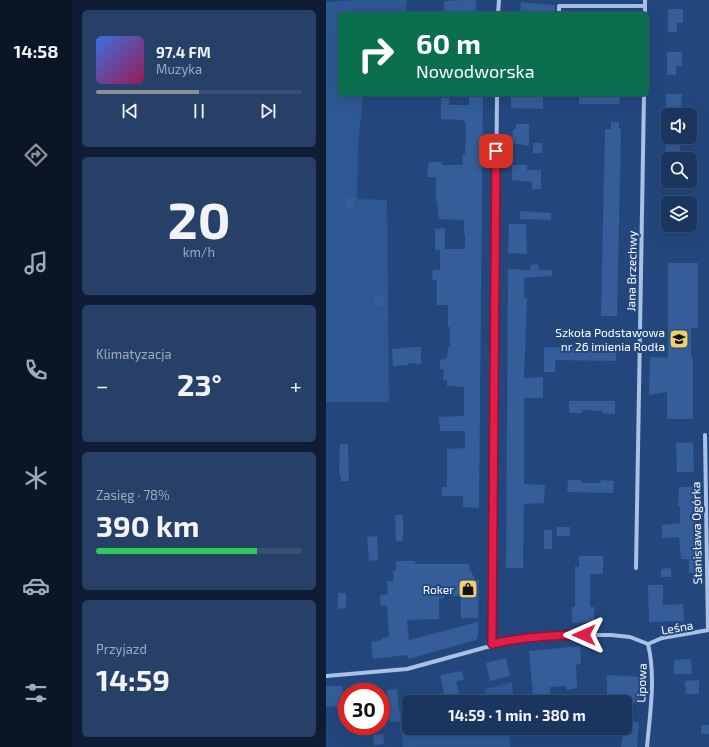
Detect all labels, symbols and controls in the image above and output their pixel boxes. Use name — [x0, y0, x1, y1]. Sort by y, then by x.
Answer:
text: 60 m — [416, 26, 481, 60]
icon: right — [350, 28, 402, 80]
text: 14:58 — [13, 40, 59, 62]
text: 97.4 FM — [156, 43, 211, 61]
text: Nowodworska — [416, 60, 535, 82]
text: Muzyka — [156, 61, 202, 77]
icon: previous — [119, 100, 141, 122]
icon: pause — [188, 100, 210, 122]
icon: next — [257, 100, 279, 122]
map controls — [661, 108, 697, 232]
button: sound — [661, 108, 697, 144]
pin — [479, 134, 513, 168]
icon: arrive — [485, 140, 507, 162]
icon: directions — [22, 141, 50, 169]
button: search — [661, 152, 697, 188]
text: 20 — [167, 187, 231, 249]
button: layers — [661, 196, 697, 232]
street label: Jana Brzechwy — [623, 230, 639, 312]
text: km/h — [183, 244, 215, 260]
icon: music — [22, 249, 50, 277]
place label: Szkoła Podstawowa nr 26 imienia Rodła — [555, 325, 665, 353]
school or university icon: Szkoła Podstawowa nr 26 imienia Rodła — [668, 328, 690, 350]
text: Klimatyzacja — [96, 346, 172, 362]
icon: phone — [22, 356, 50, 384]
text: 23° — [177, 366, 222, 402]
text: − — [96, 372, 109, 398]
text: + — [290, 372, 302, 398]
icon: climate — [22, 464, 50, 492]
street label: Stanisława Ogórka — [688, 482, 704, 584]
text: Zasięg · 78% — [96, 487, 170, 503]
text: 390 km — [96, 507, 199, 543]
icon: car — [22, 572, 50, 600]
shop icon: Roker — [457, 578, 479, 600]
place label: Roker — [423, 582, 454, 596]
position arrow — [563, 614, 605, 656]
street label: Leśna — [660, 617, 694, 637]
text: Przyjazd — [96, 641, 147, 657]
text: 14:59 — [96, 661, 170, 697]
street label: Lipowa — [633, 663, 649, 703]
icon: filters — [22, 679, 50, 707]
speed limit sign: 30 — [338, 683, 390, 735]
text: 14:59 · 1 min · 380 m — [448, 706, 586, 724]

